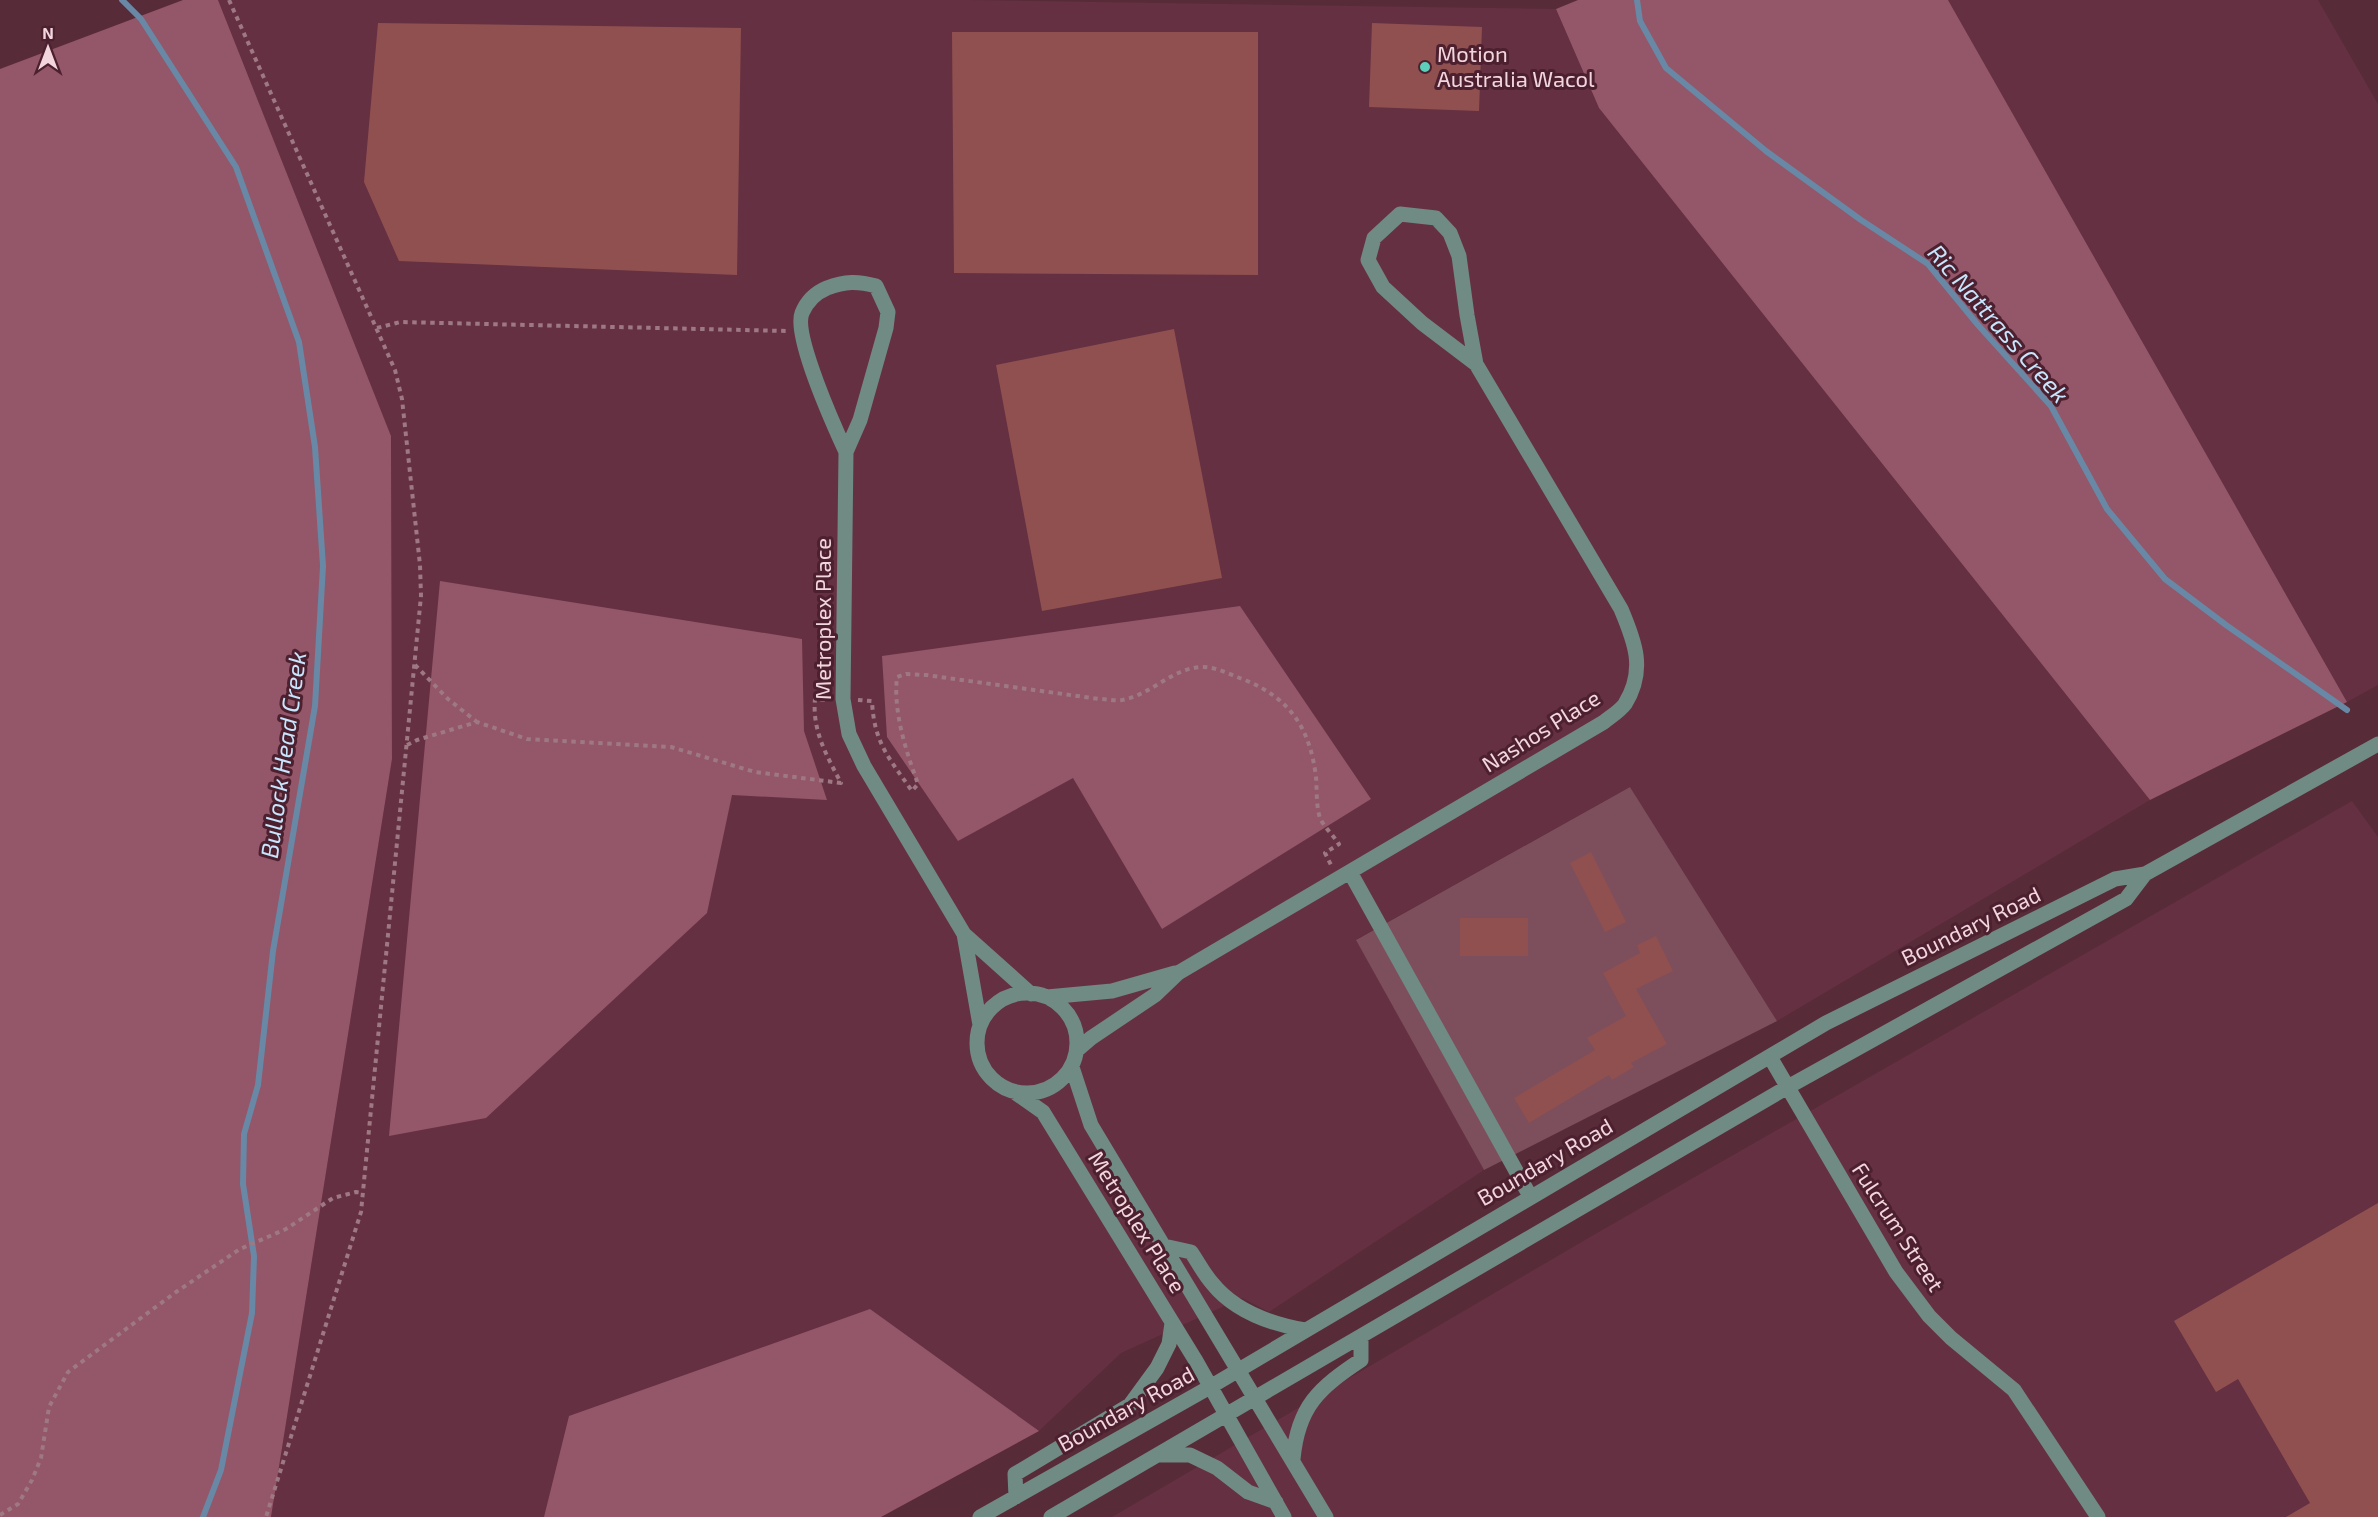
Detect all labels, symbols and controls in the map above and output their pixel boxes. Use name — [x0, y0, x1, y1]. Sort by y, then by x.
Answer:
north arrow — [18, 18, 78, 78]
text: N — [42, 23, 54, 42]
place label: Motion Australia Wacol — [1437, 40, 1595, 91]
marker: Motion Australia Wacol — [1418, 60, 1432, 74]
water label: Ric Nattrass Creek — [1922, 238, 2076, 408]
street label: Metroplex Place — [809, 538, 835, 700]
water label: Bullock Head Creek — [254, 650, 311, 860]
street label: Nashos Place — [1477, 684, 1604, 777]
street label: Boundary Road — [1897, 880, 2044, 970]
street label: Boundary Road — [1472, 1112, 1617, 1210]
street label: Metroplex Place — [1084, 1146, 1192, 1297]
street label: Fulcrum Street — [1848, 1157, 1950, 1296]
street label: Boundary Road — [1053, 1360, 1198, 1456]

